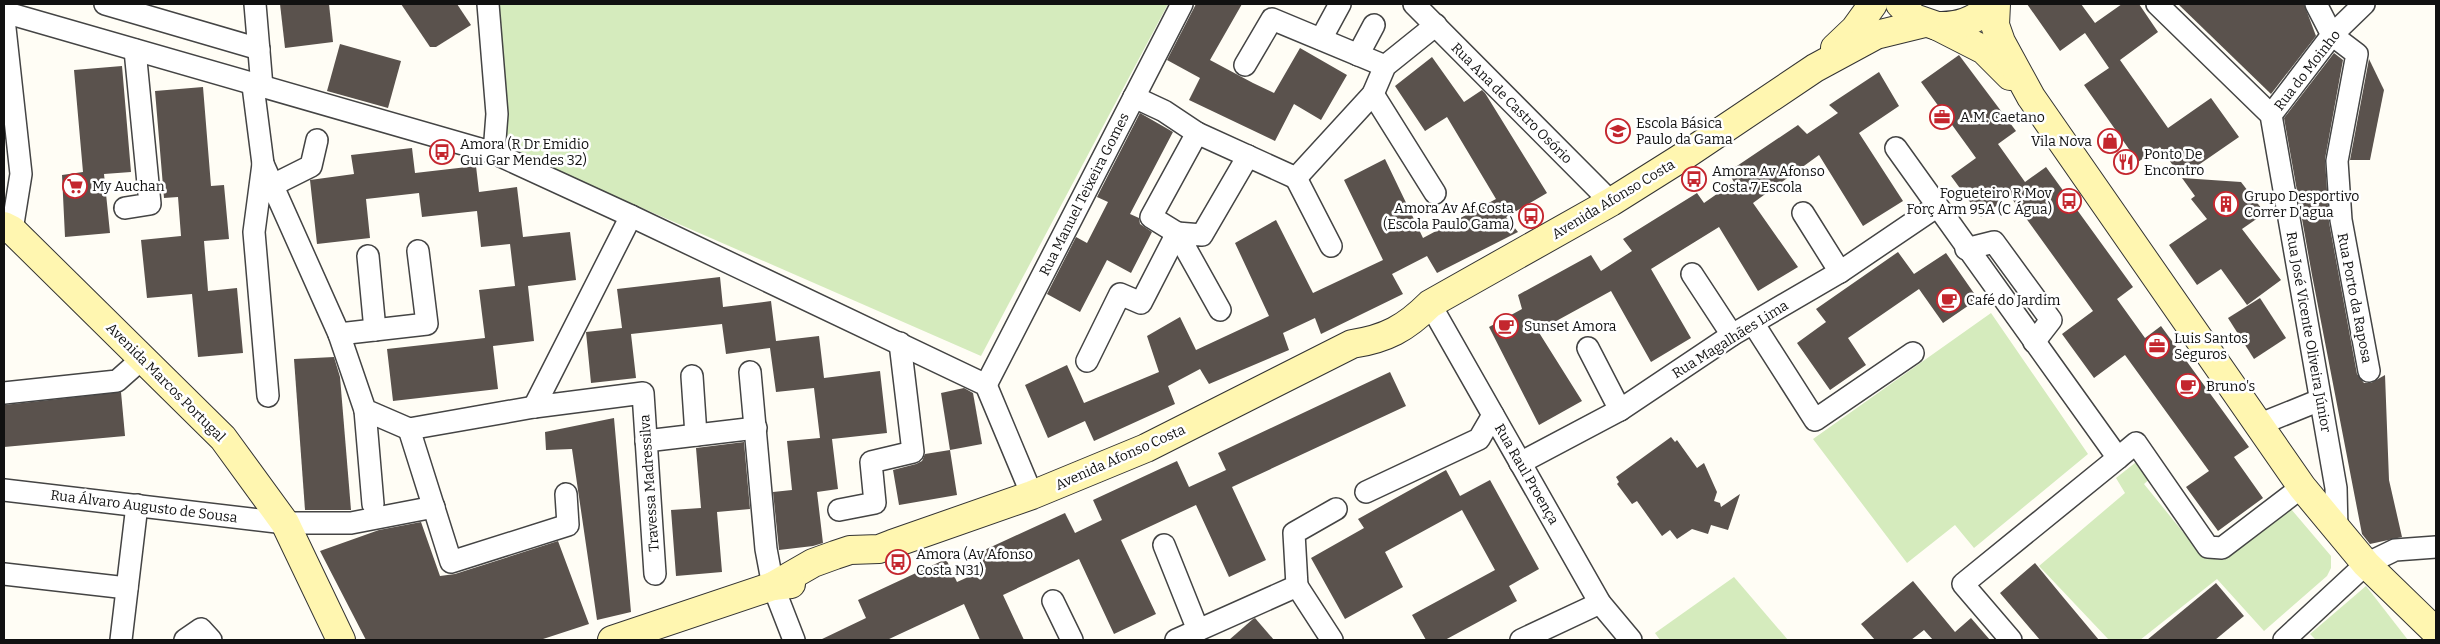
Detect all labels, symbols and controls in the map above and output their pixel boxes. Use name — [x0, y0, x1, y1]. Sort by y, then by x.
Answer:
street label: Rua do Moinho — [2271, 27, 2344, 114]
street label: Rua Ana de Castro Osório — [1448, 39, 1576, 167]
office icon: A.M. Caetano — [1929, 104, 1955, 130]
place label: A.M. Caetano — [1960, 109, 2045, 126]
street label: Rua Manuel Teixeira Gomes — [1036, 110, 1133, 278]
place label: Escola Básica Paulo da Gama — [1636, 115, 1733, 148]
school or university icon: Escola Básica Paulo da Gama — [1605, 118, 1631, 144]
shop icon: Vila Nova — [2097, 128, 2123, 154]
place label: Vila Nova — [2031, 133, 2092, 150]
place label: Amora (R Dr Emidio Gui Gar Mendes 32) — [460, 136, 589, 169]
bus stop icon: Amora (R Dr Emidio Gui Gar Mendes 32) — [429, 139, 455, 165]
place label: Ponto De Encontro — [2144, 146, 2204, 179]
restaurant icon: Ponto De Encontro — [2113, 149, 2139, 175]
street label: Avenida Afonso Costa — [1549, 156, 1678, 243]
place label: Amora Av Afonso Costa 7 Escola — [1712, 163, 1825, 196]
bus stop icon: Amora Av Afonso Costa 7 Escola — [1681, 166, 1707, 192]
supermarket icon: My Auchan — [62, 173, 88, 199]
place label: My Auchan — [92, 178, 165, 195]
place label: Fogueteiro R Mov Forç Arm 95A (C Água) — [1906, 185, 2053, 218]
bus stop icon: Fogueteiro R Mov Forç Arm 95A (C Água) — [2056, 188, 2082, 214]
place label: Grupo Desportivo Correr D'agua — [2244, 188, 2359, 221]
building icon: Grupo Desportivo Correr D'agua — [2213, 191, 2239, 217]
place label: Amora Av Af Costa (Escola Paulo Gama) — [1383, 200, 1514, 233]
bus stop icon: Amora Av Af Costa (Escola Paulo Gama) — [1518, 203, 1544, 229]
street label: Rua José Vicente Oliveira Júnior — [2282, 230, 2335, 434]
street label: Rua Porto da Raposa — [2334, 232, 2376, 365]
cafe icon: Café do Jardim — [1936, 287, 1962, 313]
place label: Café do Jardim — [1966, 292, 2061, 309]
street label: Rua Magalhães Lima — [1669, 297, 1792, 382]
cafe icon: Sunset Amora — [1493, 313, 1519, 339]
place label: Sunset Amora — [1524, 318, 1617, 335]
street label: Avenida Marcos Portugal — [103, 319, 229, 445]
place label: Luis Santos Seguros — [2174, 330, 2248, 363]
office icon: Luis Santos Seguros — [2144, 333, 2170, 359]
cafe icon: Bruno's — [2175, 373, 2201, 399]
place label: Bruno's — [2206, 378, 2255, 395]
street label: Travessa Madressilva — [636, 414, 663, 552]
street label: Avenida Afonso Costa — [1053, 421, 1188, 494]
street label: Rua Raul Proença — [1491, 421, 1562, 528]
street label: Rua Álvaro Augusto de Sousa — [49, 486, 239, 526]
place label: Amora (Av Afonso Costa N31) — [916, 546, 1033, 579]
bus stop icon: Amora (Av Afonso Costa N31) — [885, 549, 911, 575]

